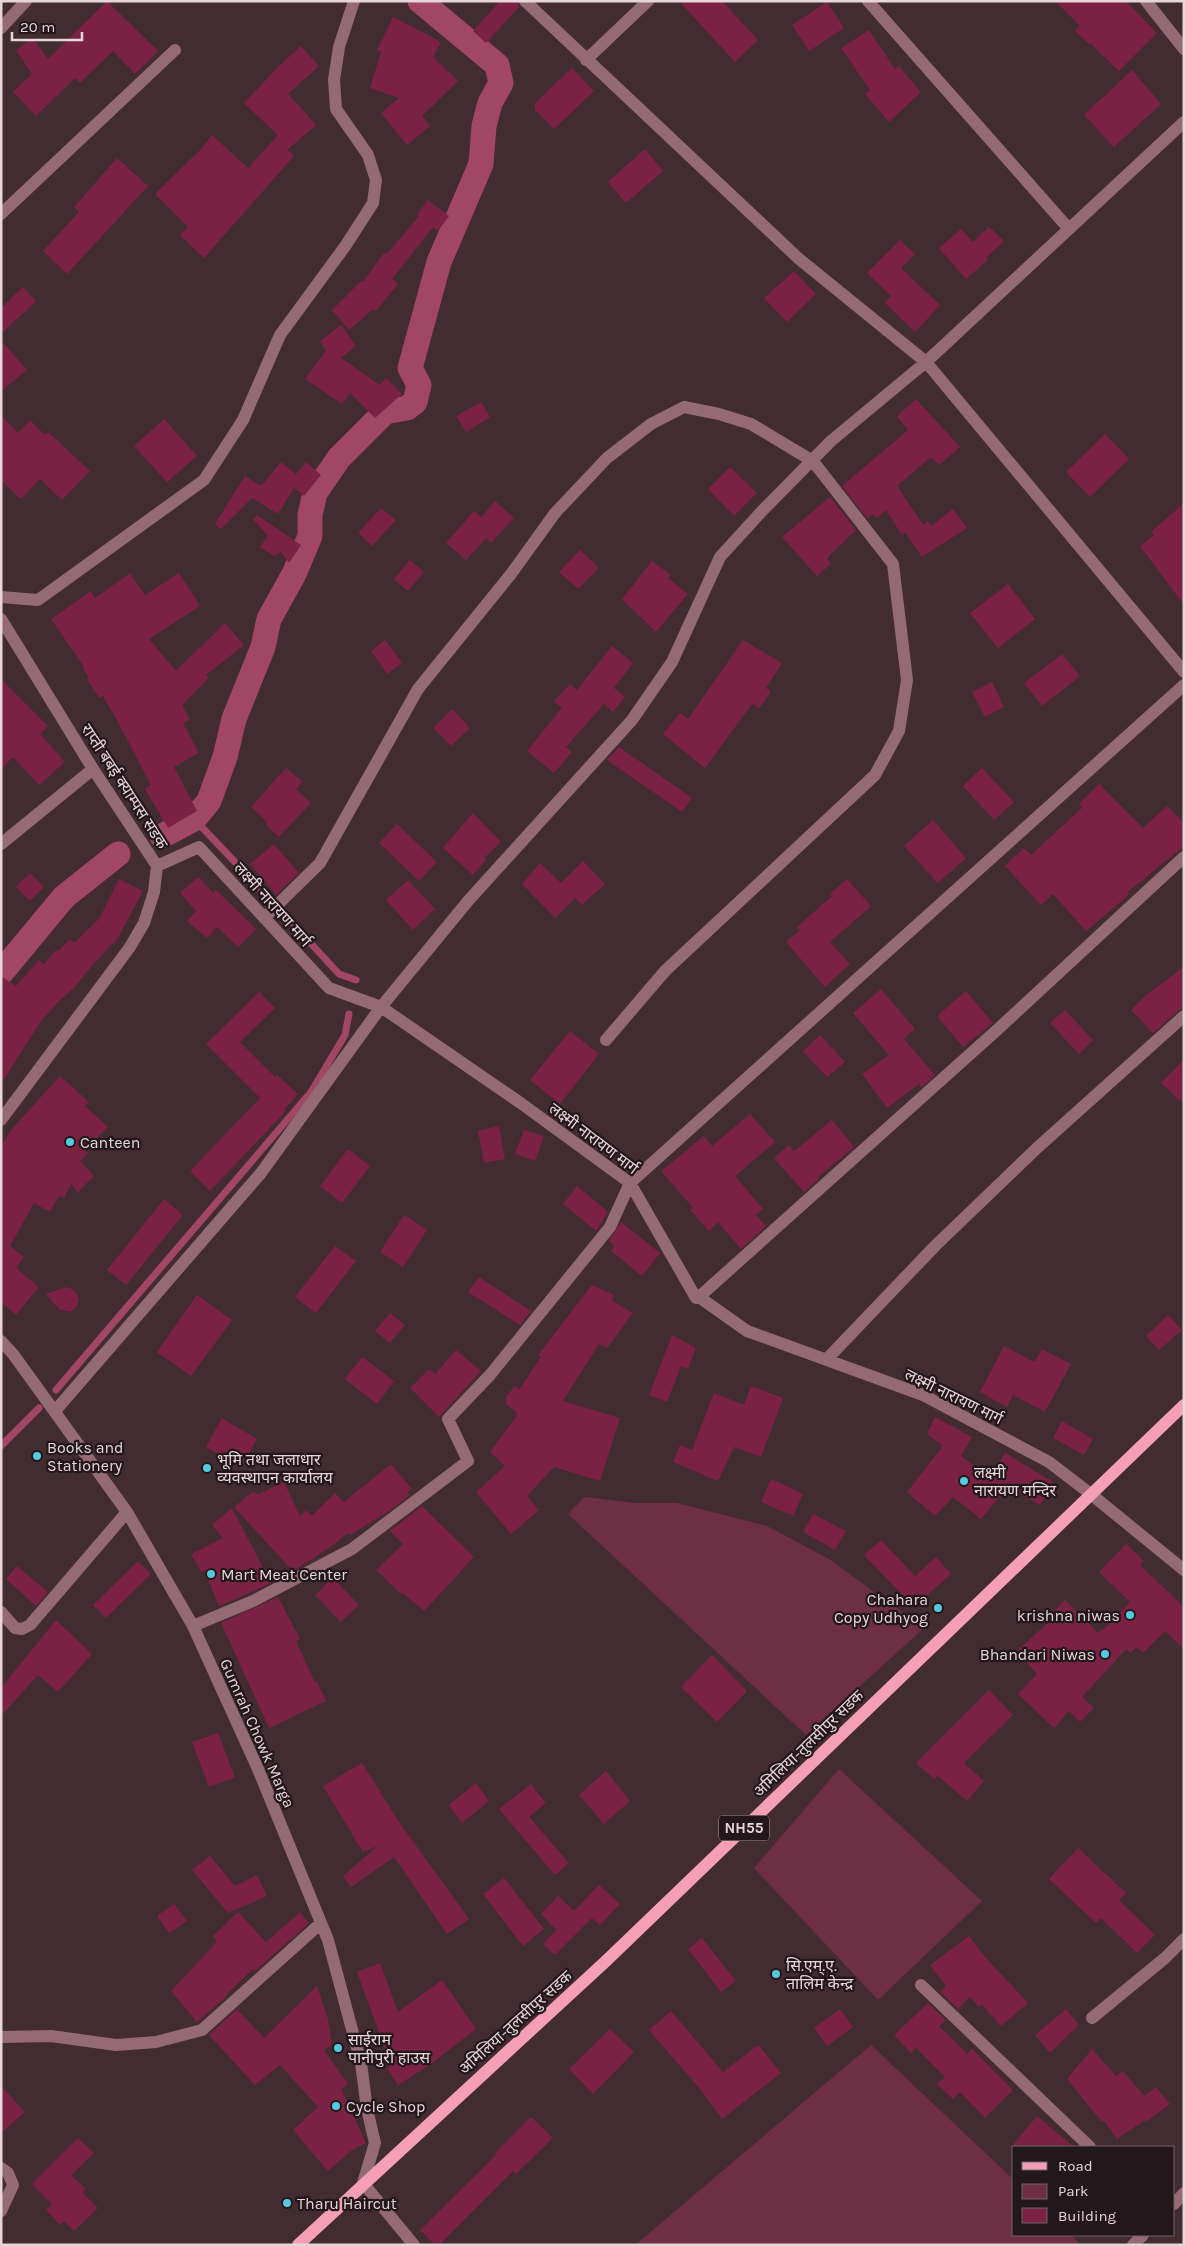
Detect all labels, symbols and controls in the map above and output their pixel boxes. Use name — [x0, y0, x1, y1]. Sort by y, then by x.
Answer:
scale bar — [12, 10, 82, 42]
text: 20 m — [20, 18, 55, 36]
street label: राप्ती बबई क्याम्पस सडक — [77, 720, 172, 853]
street label: लक्ष्मी नारायण मार्ग — [230, 858, 316, 951]
street label: लक्ष्मी नारायण मार्ग — [545, 1099, 643, 1179]
place label: Canteen — [80, 1133, 140, 1152]
marker: Canteen — [64, 1136, 76, 1148]
street label: लक्ष्मी नारायण मार्ग — [902, 1365, 1007, 1429]
place label: Books and Stationery — [47, 1438, 124, 1475]
marker: Books and Stationery — [31, 1450, 43, 1462]
place label: भूमि तथा जलाधार व्यवस्थापन कार्यालय — [217, 1450, 333, 1487]
marker: भूमि तथा जलाधार व्यवस्थापन कार्यालय — [201, 1462, 213, 1474]
place label: लक्ष्मी नारायण मन्दिर — [974, 1463, 1057, 1500]
marker: लक्ष्मी नारायण मन्दिर — [958, 1475, 970, 1487]
place label: Mart Meat Center — [221, 1565, 347, 1584]
marker: Mart Meat Center — [205, 1568, 217, 1580]
place label: Chahara Copy Udhyog — [834, 1590, 928, 1627]
marker: Chahara Copy Udhyog — [932, 1602, 944, 1614]
place label: krishna niwas — [1017, 1606, 1120, 1625]
marker: krishna niwas — [1124, 1609, 1136, 1621]
place label: Bhandari Niwas — [980, 1645, 1095, 1664]
marker: Bhandari Niwas — [1099, 1648, 1111, 1660]
street label: Gumrah Chowk Marga — [216, 1656, 299, 1811]
street label: अमिलिया-तुलसीपुर सडक — [749, 1685, 869, 1802]
road number: NH55 — [719, 1816, 769, 1840]
place label: सि.एम्.ए. तालिम केन्द्र — [786, 1956, 854, 1993]
street label: अमिलिया-तुलसीपुर सडक — [455, 1966, 577, 2079]
marker: सि.एम्.ए. तालिम केन्द्र — [770, 1968, 782, 1980]
place label: साईराम पानीपुरी हाउस — [348, 2030, 431, 2068]
marker: साईराम पानीपुरी हाउस — [332, 2042, 344, 2054]
place label: Cycle Shop — [346, 2097, 425, 2116]
marker: Cycle Shop — [330, 2100, 342, 2112]
legend — [1012, 2146, 1175, 2236]
text: Road — [1058, 2157, 1093, 2175]
text: Park — [1058, 2182, 1088, 2200]
place label: Tharu Haircut — [297, 2194, 397, 2213]
marker: Tharu Haircut — [281, 2197, 293, 2209]
text: Building — [1058, 2207, 1116, 2225]

